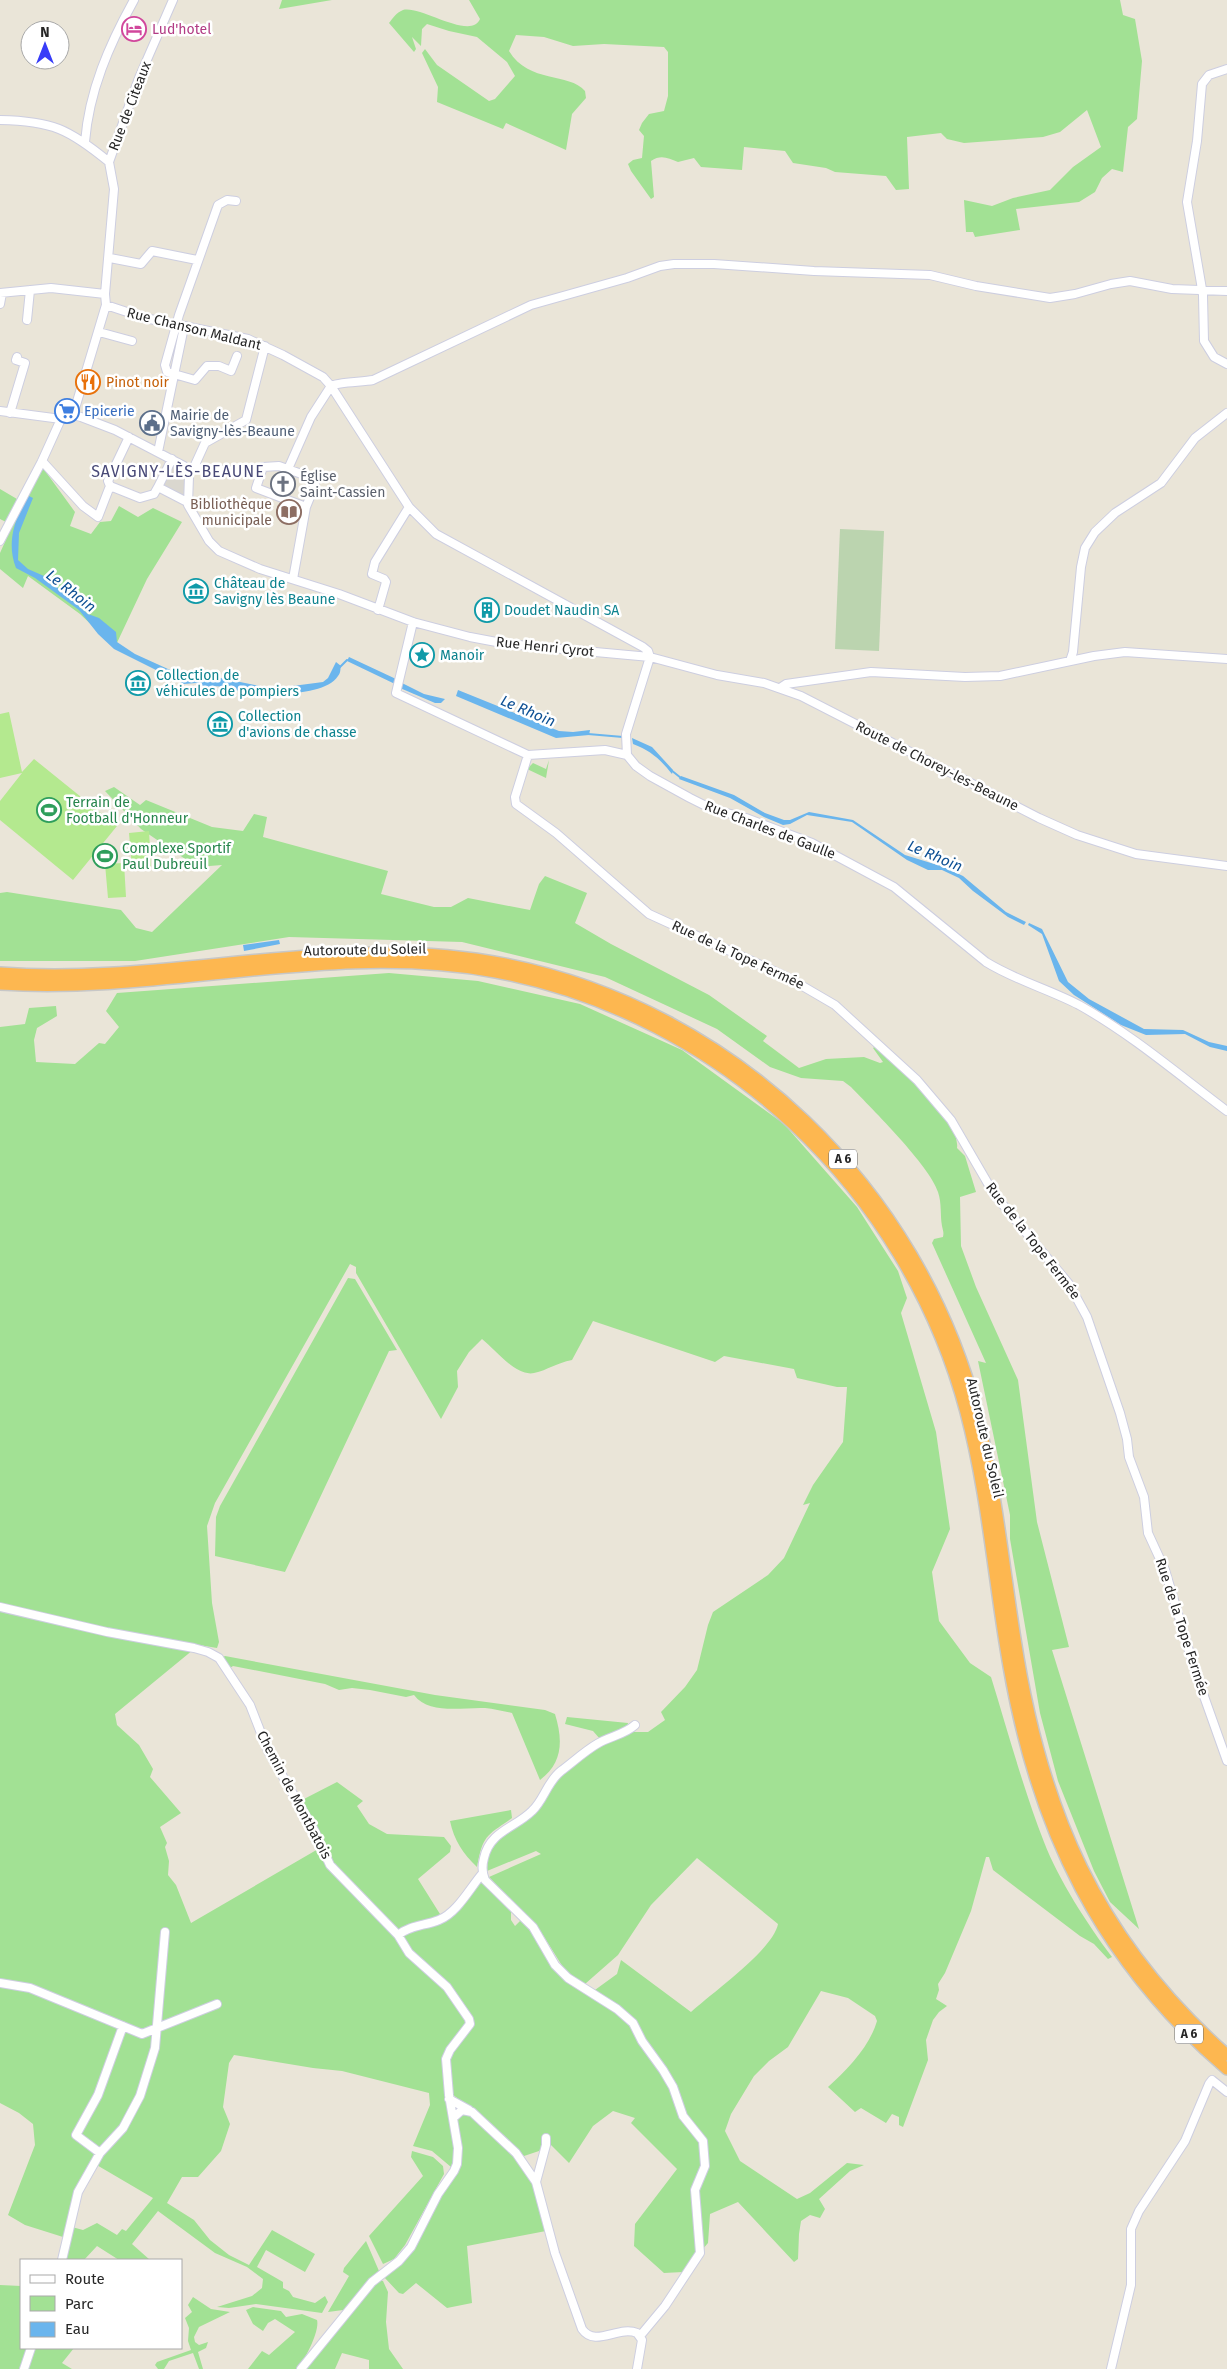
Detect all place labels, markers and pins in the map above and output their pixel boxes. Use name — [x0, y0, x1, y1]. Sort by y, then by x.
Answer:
hotel icon: Lud'hotel — [121, 16, 147, 42]
place label: Lud'hotel — [152, 21, 211, 38]
restaurant icon: Pinot noir — [75, 369, 101, 395]
place label: Pinot noir — [106, 374, 170, 391]
supermarket icon: Epicerie — [54, 398, 80, 424]
place label: Epicerie — [84, 403, 135, 420]
place label: Mairie de Savigny-lès-Beaune — [170, 407, 295, 440]
public building icon: Mairie de Savigny-lès-Beaune — [139, 410, 165, 436]
place label: Église Saint-Cassien — [300, 467, 385, 501]
church icon: Église Saint-Cassien — [270, 471, 296, 497]
place label: Bibliothèque municipale — [190, 496, 272, 529]
library icon: Bibliothèque municipale — [276, 499, 302, 525]
place label: Château de Savigny lès Beaune — [214, 575, 335, 608]
museum icon: Château de Savigny lès Beaune — [183, 578, 209, 604]
building icon: Doudet Naudin SA — [474, 597, 500, 623]
place label: Doudet Naudin SA — [504, 602, 619, 619]
place icon: Manoir — [409, 642, 435, 668]
place label: Manoir — [440, 647, 485, 664]
place label: Collection de véhicules de pompiers — [156, 667, 300, 700]
museum icon: Collection de véhicules de pompiers — [125, 670, 151, 696]
place label: Collection d'avions de chasse — [238, 708, 357, 741]
museum icon: Collection d'avions de chasse — [207, 711, 233, 737]
place label: Terrain de Football d'Honneur — [66, 794, 189, 827]
sports icon: Terrain de Football d'Honneur — [36, 797, 62, 823]
place label: Complexe Sportif Paul Dubreuil — [122, 840, 232, 873]
sports icon: Complexe Sportif Paul Dubreuil — [92, 843, 118, 869]

